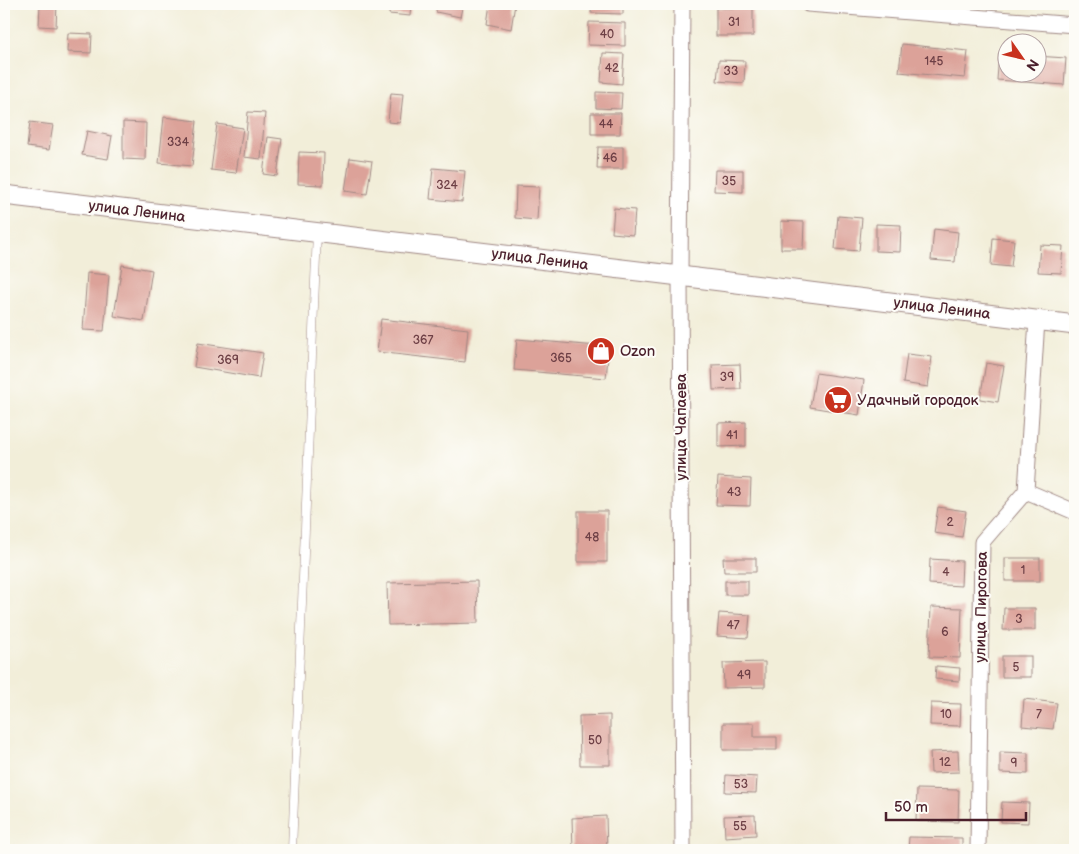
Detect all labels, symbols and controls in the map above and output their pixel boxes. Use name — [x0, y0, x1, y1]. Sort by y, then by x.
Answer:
house number: 31 — [728, 15, 740, 30]
house number: 40 — [600, 27, 614, 42]
north arrow — [996, 32, 1046, 82]
house number: 145 — [925, 54, 944, 69]
text: N — [1022, 56, 1042, 74]
house number: 42 — [605, 61, 619, 76]
house number: 33 — [724, 64, 738, 79]
house number: 44 — [599, 117, 614, 132]
house number: 334 — [167, 135, 190, 150]
house number: 46 — [603, 151, 617, 166]
house number: 35 — [722, 174, 736, 189]
house number: 324 — [436, 178, 458, 193]
street label: улица Ленина — [87, 196, 187, 227]
street label: улица Ленина — [490, 244, 590, 275]
street label: улица Ленина — [892, 293, 992, 324]
house number: 367 — [413, 333, 433, 348]
shop icon: Ozon — [586, 336, 616, 366]
place label: Ozon — [620, 342, 655, 361]
house number: 365 — [550, 351, 572, 366]
house number: 369 — [217, 353, 239, 368]
house number: 39 — [720, 370, 734, 385]
street label: улица Чапаева — [672, 373, 691, 481]
supermarket icon: Удачный городок — [823, 385, 853, 415]
place label: Удачный городок — [857, 391, 979, 410]
house number: 41 — [726, 428, 738, 443]
house number: 43 — [727, 485, 741, 500]
house number: 2 — [946, 515, 954, 530]
house number: 48 — [585, 530, 599, 545]
street label: улица Пирогова — [971, 551, 992, 663]
house number: 1 — [1021, 563, 1025, 578]
house number: 4 — [942, 565, 950, 580]
house number: 3 — [1015, 612, 1023, 627]
house number: 47 — [726, 618, 740, 633]
house number: 6 — [941, 625, 949, 640]
house number: 5 — [1013, 660, 1020, 675]
house number: 49 — [737, 668, 751, 683]
house number: 10 — [940, 707, 952, 722]
house number: 7 — [1036, 707, 1042, 722]
house number: 50 — [588, 733, 602, 748]
house number: 12 — [939, 755, 951, 770]
house number: 9 — [1011, 756, 1018, 771]
house number: 53 — [734, 777, 748, 792]
scale bar — [886, 789, 1026, 821]
text: 50 m — [894, 798, 928, 817]
house number: 55 — [733, 819, 747, 834]

